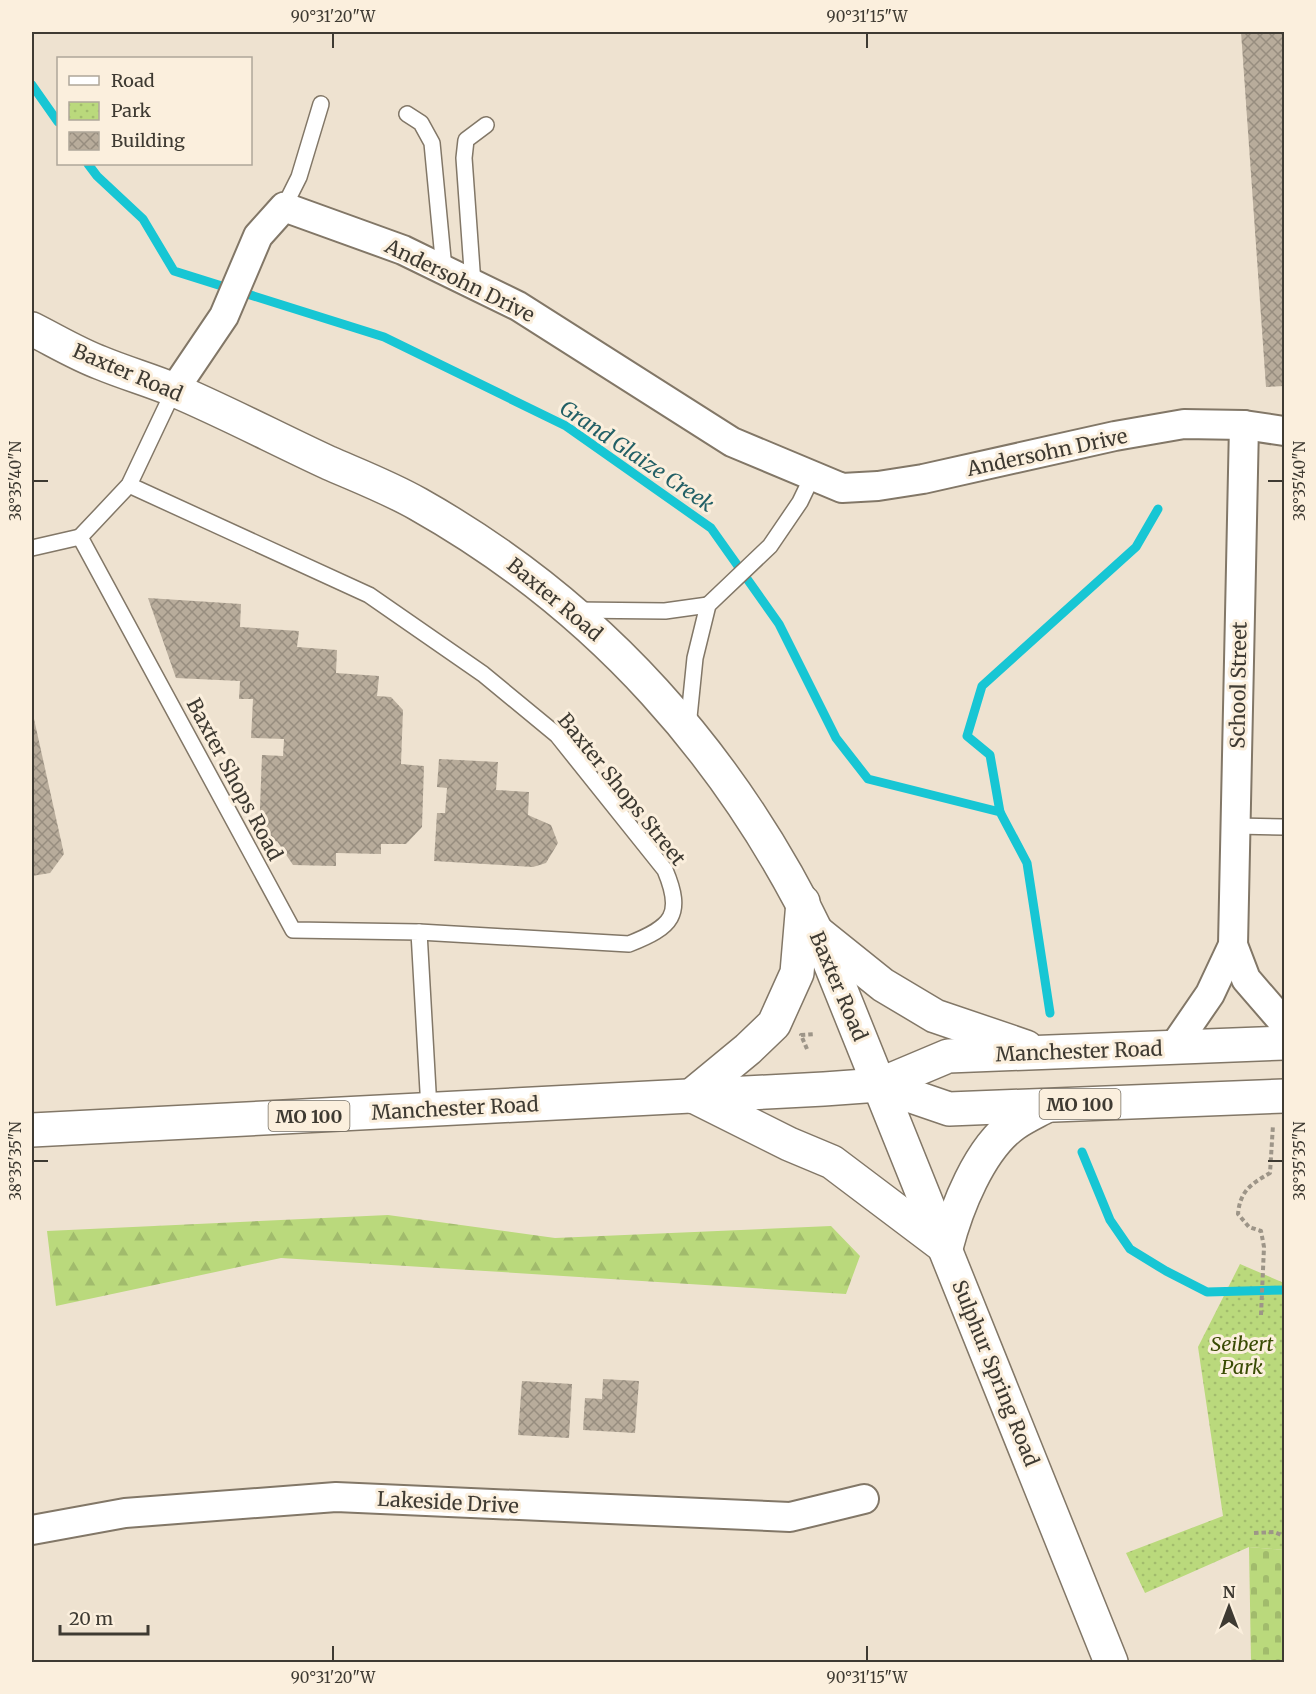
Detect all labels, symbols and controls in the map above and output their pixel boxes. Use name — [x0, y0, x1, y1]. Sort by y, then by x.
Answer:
text: 90°31'20"W — [291, 7, 376, 26]
text: 90°31'15"W — [827, 7, 908, 26]
legend — [57, 57, 252, 165]
text: Road — [111, 69, 155, 92]
text: Park — [111, 99, 152, 122]
text: Building — [111, 129, 185, 152]
street label: Andersohn Drive — [380, 233, 539, 327]
street label: Baxter Road — [69, 338, 187, 406]
water label: Grand Glaize Creek — [555, 394, 720, 518]
street label: Andersohn Drive — [964, 423, 1129, 481]
text: 38°35'40"N — [6, 440, 25, 521]
text: 38°35'40"N — [1290, 440, 1309, 521]
street label: Baxter Road — [502, 552, 608, 646]
street label: School Street — [1224, 621, 1252, 749]
street label: Baxter Shops Road — [182, 694, 288, 864]
street label: Baxter Shops Street — [553, 708, 691, 870]
street label: Baxter Road — [805, 927, 873, 1045]
street label: Manchester Road — [995, 1036, 1163, 1066]
road number: MO 100 — [1040, 1089, 1120, 1119]
street label: Manchester Road — [371, 1091, 539, 1125]
road number: MO 100 — [268, 1101, 350, 1131]
text: 38°35'35"N — [6, 1121, 25, 1201]
text: 38°35'35"N — [1290, 1121, 1309, 1201]
street label: Sulphur Spring Road — [947, 1276, 1045, 1470]
park label: Seibert Park — [1210, 1331, 1274, 1379]
street label: Lakeside Drive — [377, 1486, 519, 1518]
north arrow — [1199, 1577, 1259, 1637]
text: N — [1223, 1582, 1236, 1602]
scale bar — [60, 1598, 148, 1636]
text: 20 m — [69, 1607, 113, 1630]
text: 90°31'20"W — [291, 1668, 376, 1687]
text: 90°31'15"W — [827, 1668, 908, 1687]

